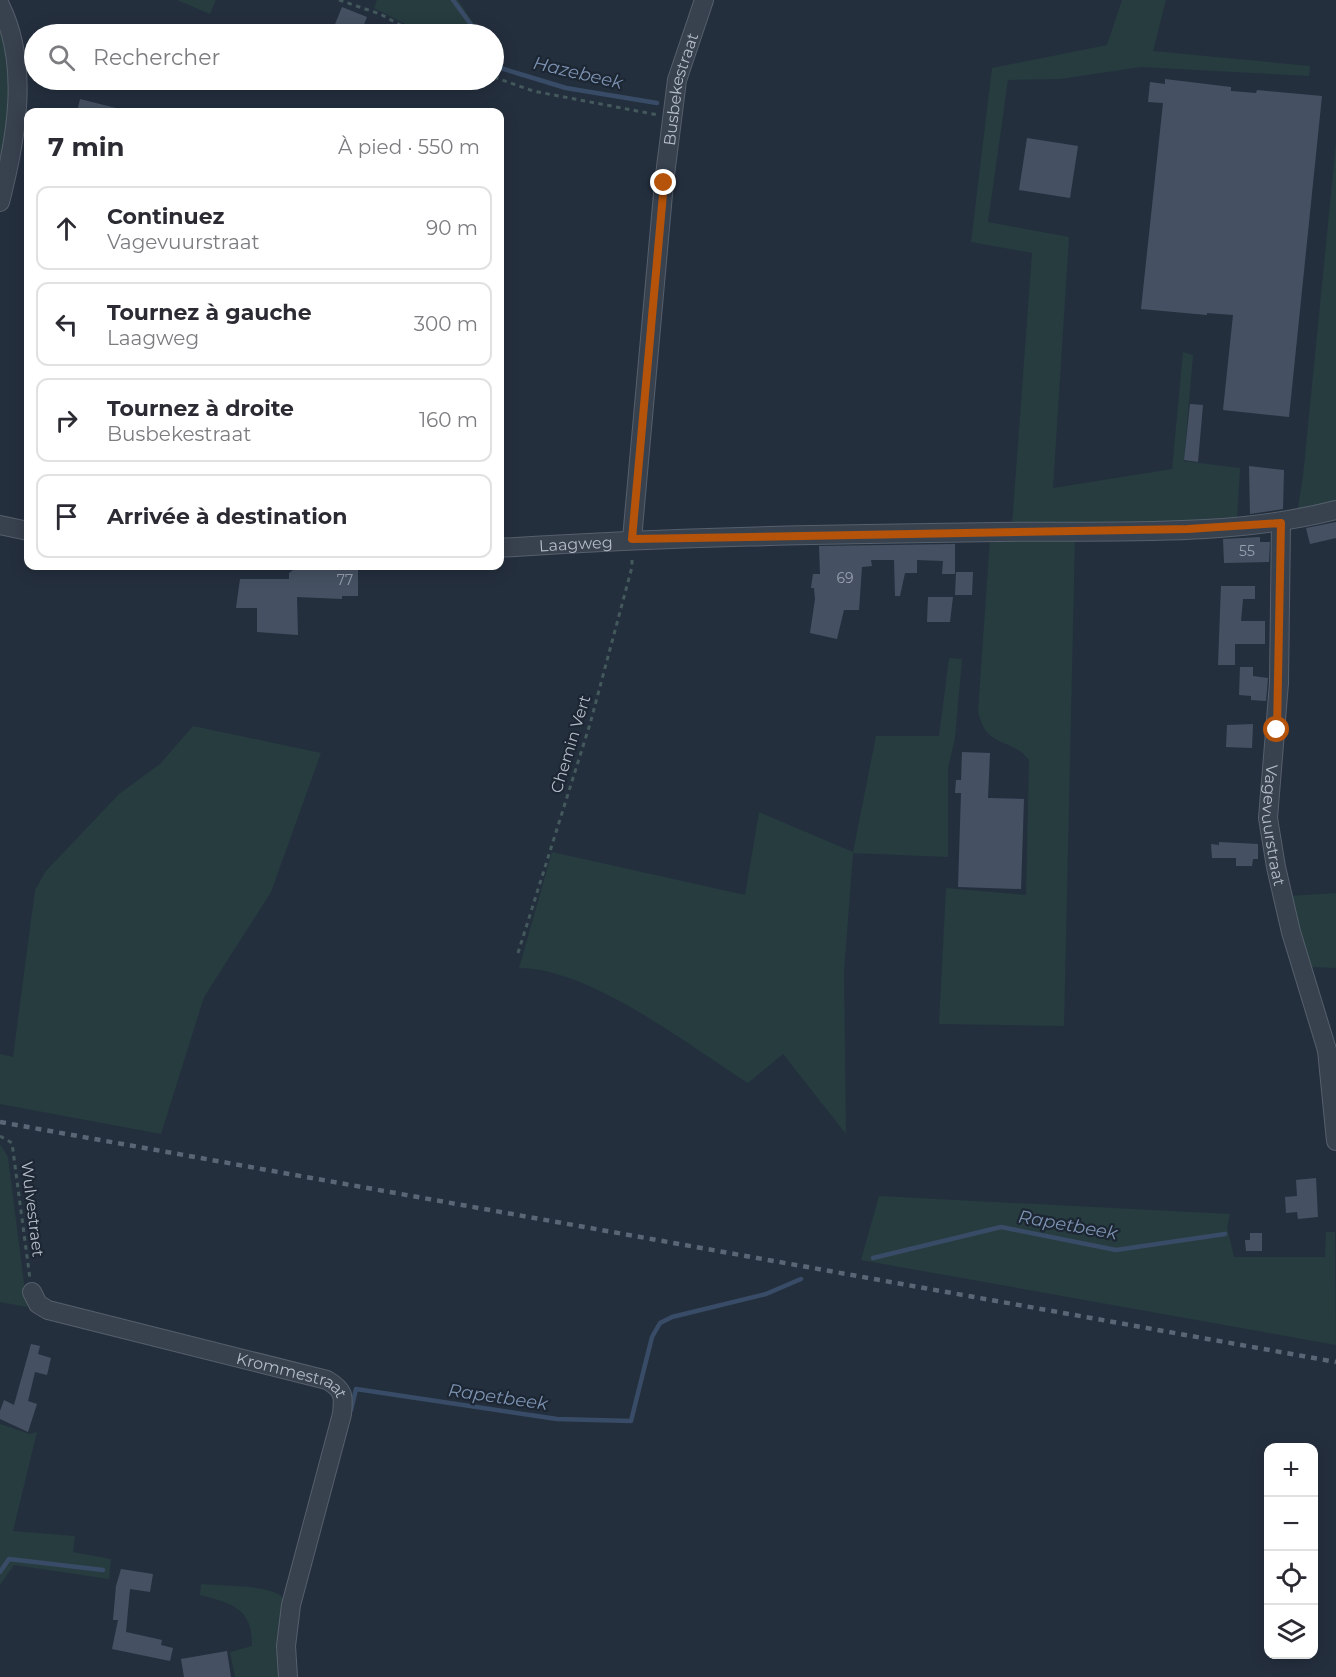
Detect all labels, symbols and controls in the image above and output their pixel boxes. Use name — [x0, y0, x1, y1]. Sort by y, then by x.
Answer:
search box — [24, 24, 504, 90]
street label: Busbekestraat — [660, 30, 702, 147]
icon: search — [45, 41, 78, 74]
text: Rechercher — [93, 44, 220, 71]
water label: Hazebeek — [531, 52, 626, 94]
text: 7 min — [48, 131, 125, 163]
text: À pied · 550 m — [338, 135, 480, 159]
route end — [650, 169, 676, 195]
text: Continuez — [107, 203, 224, 230]
icon: ahead — [50, 212, 83, 245]
text: 90 m — [426, 216, 478, 240]
text: Vagevuurstraat — [107, 230, 260, 254]
text: Tournez à gauche — [107, 299, 312, 326]
icon: left — [50, 308, 83, 341]
text: 300 m — [414, 312, 478, 336]
text: Laagweg — [107, 326, 199, 350]
text: Tournez à droite — [107, 395, 294, 422]
icon: right — [50, 404, 83, 437]
text: 160 m — [419, 408, 478, 432]
text: Busbekestraat — [107, 422, 251, 446]
icon: arrive — [50, 500, 83, 533]
text: Arrivée à destination — [107, 503, 347, 530]
street label: Laagweg — [538, 533, 613, 556]
house number: 55 — [1239, 542, 1255, 560]
house number: 69 — [836, 569, 854, 587]
house number: 77 — [337, 571, 353, 589]
street label: Chemin Vert — [547, 692, 595, 795]
route start — [1263, 716, 1289, 742]
street label: Vagevuurstraat — [1257, 764, 1289, 888]
street label: Wulvestraet — [17, 1160, 48, 1258]
water label: Rapetbeek — [1017, 1205, 1121, 1245]
street label: Krommestraat — [234, 1349, 351, 1401]
water label: Rapetbeek — [447, 1379, 550, 1415]
map controls — [1264, 1443, 1318, 1659]
button: + — [1264, 1443, 1318, 1497]
button: − — [1264, 1497, 1318, 1551]
button: locate — [1264, 1551, 1318, 1605]
button: layers — [1264, 1605, 1318, 1659]

